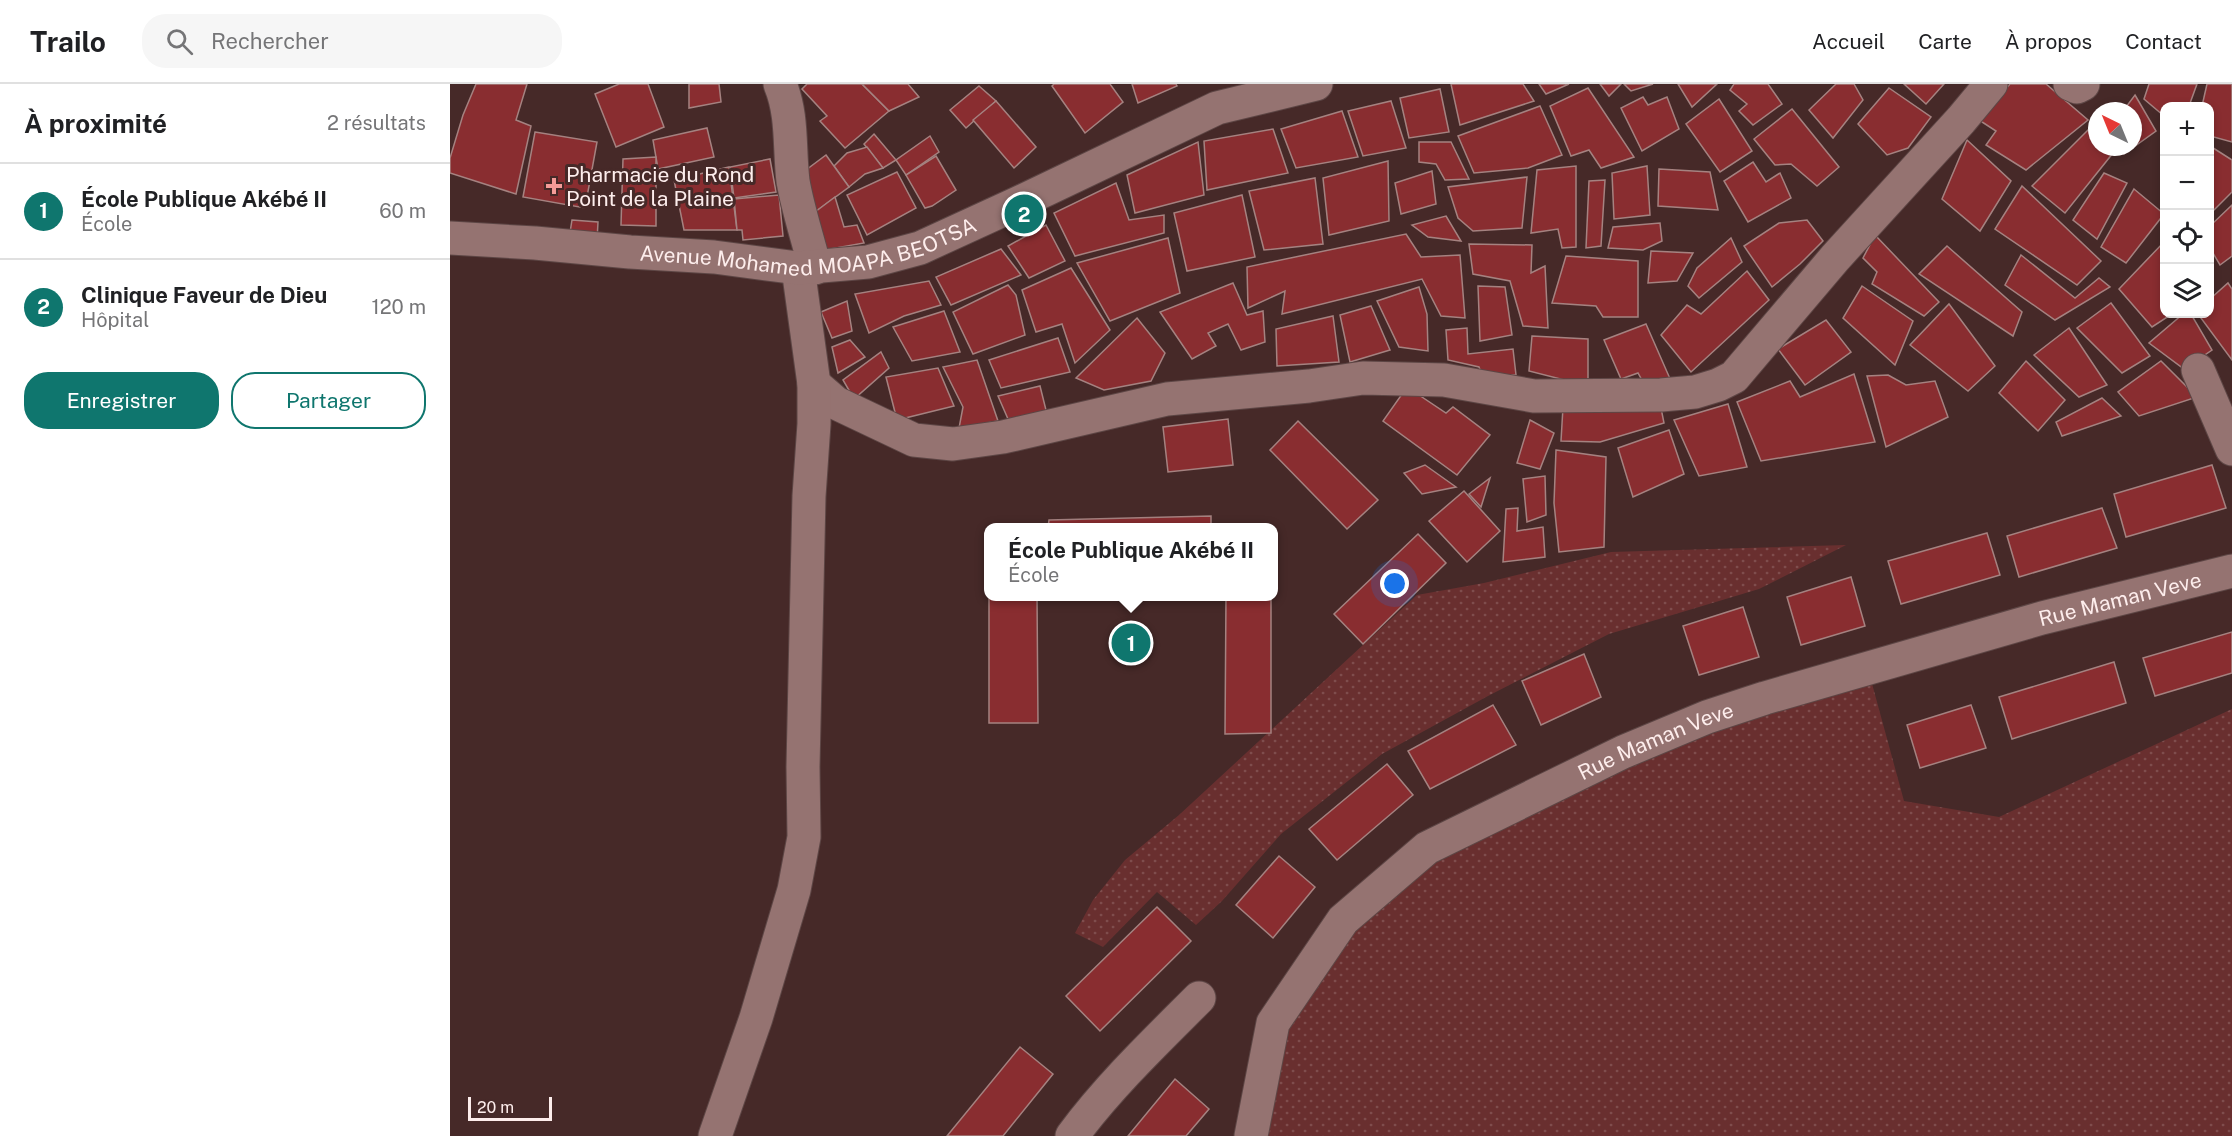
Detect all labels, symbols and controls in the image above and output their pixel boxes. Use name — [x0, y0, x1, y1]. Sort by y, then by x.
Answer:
search box — [142, 14, 562, 68]
text: Trailo — [30, 25, 106, 58]
icon: search — [163, 25, 196, 58]
text: Rechercher — [211, 28, 329, 54]
text: Accueil — [1812, 29, 1885, 54]
text: Carte — [1918, 29, 1972, 54]
text: À propos — [2005, 29, 2092, 54]
text: Contact — [2125, 29, 2202, 54]
north arrow — [2088, 102, 2142, 156]
map controls — [2160, 102, 2214, 318]
button: + — [2160, 102, 2214, 156]
text: À proximité — [24, 108, 167, 139]
text: 2 résultats — [327, 111, 426, 135]
button: − — [2160, 156, 2214, 210]
place label: Pharmacie du Rond Point de la Plaine — [566, 162, 754, 211]
marker: Pharmacie du Rond Point de la Plaine — [547, 179, 561, 193]
text: École Publique Akébé II — [81, 186, 327, 212]
pin: 2 — [1004, 192, 1044, 236]
text: 1 — [39, 199, 48, 223]
text: 60 m — [379, 199, 426, 223]
button: locate — [2160, 210, 2214, 264]
text: École — [81, 212, 132, 236]
street label: Avenue Mohamed MOAPA BEOTSA — [639, 212, 980, 281]
button: layers — [2160, 264, 2214, 318]
text: Clinique Faveur de Dieu — [81, 282, 327, 308]
text: 2 — [37, 295, 50, 319]
text: 120 m — [372, 295, 426, 319]
text: Hôpital — [81, 308, 149, 332]
button: Enregistrer — [24, 372, 219, 429]
button: Partager — [231, 372, 426, 429]
popup — [984, 523, 1278, 601]
text: École Publique Akébé II — [1008, 537, 1254, 563]
text: École — [1008, 563, 1059, 587]
street label: Rue Maman Veve — [2036, 567, 2204, 631]
your location — [1380, 569, 1409, 598]
pin: 1 — [1112, 620, 1150, 666]
street label: Rue Maman Veve — [1573, 697, 1736, 785]
scale bar — [468, 1094, 552, 1122]
text: 20 m — [477, 1098, 514, 1117]

